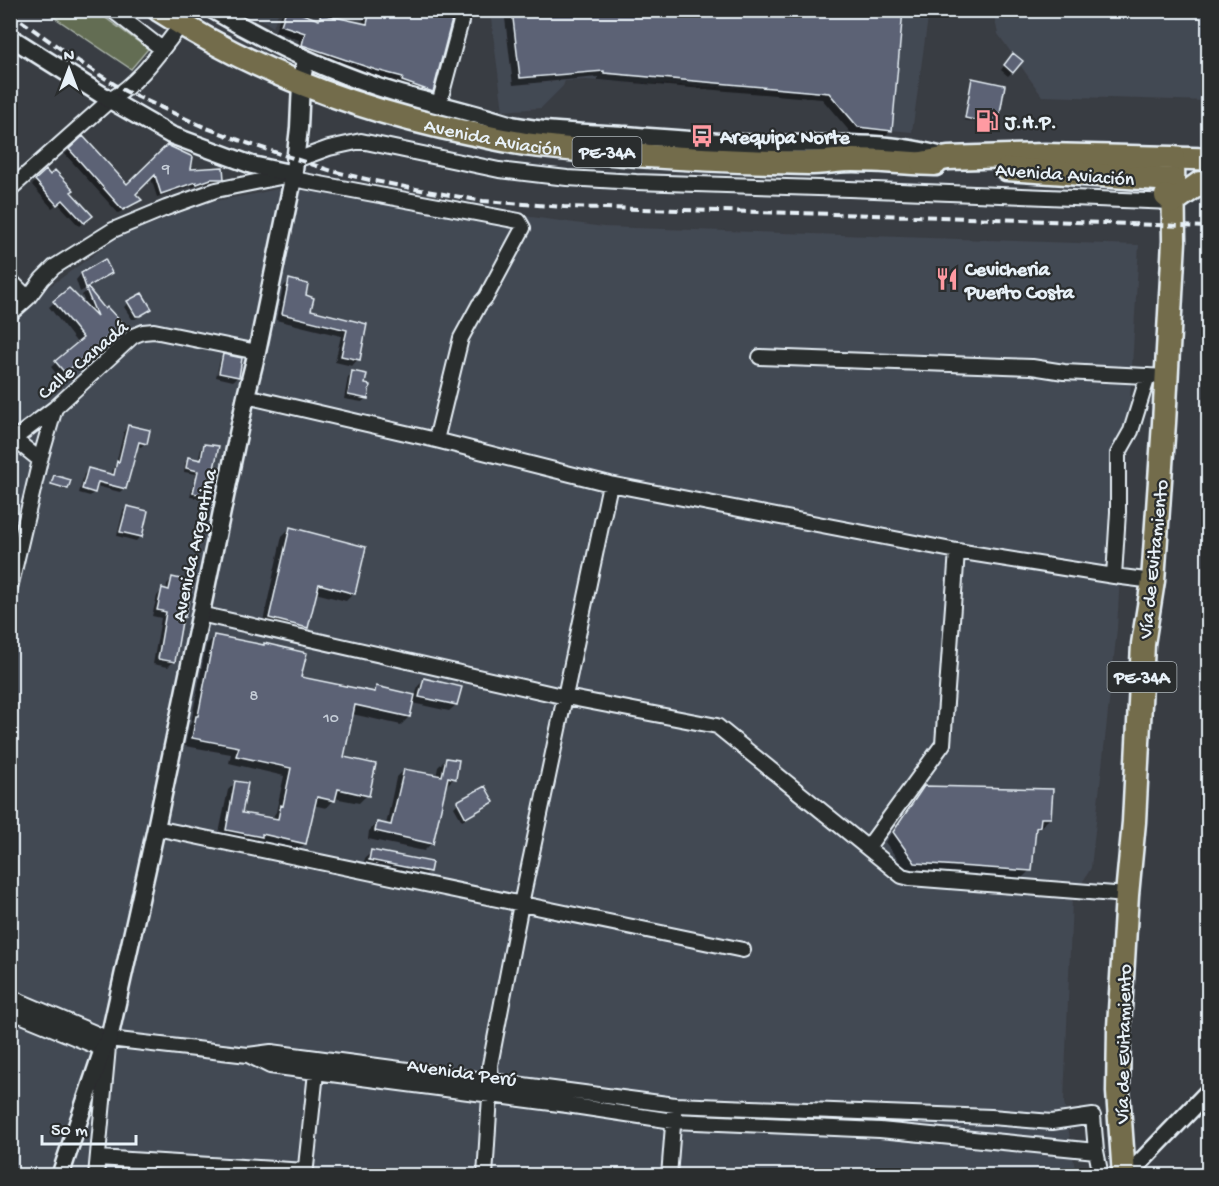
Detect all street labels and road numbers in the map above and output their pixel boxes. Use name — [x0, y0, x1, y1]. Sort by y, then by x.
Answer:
street label: Avenida Aviación — [421, 115, 563, 163]
road number: PE-34A — [572, 137, 642, 167]
street label: Avenida Aviación — [994, 160, 1136, 193]
street label: Calle Canadá — [34, 317, 135, 406]
street label: Avenida Argentina — [169, 466, 224, 624]
street label: Vía de Evitamiento — [1136, 479, 1175, 641]
road number: PE-34A — [1108, 662, 1176, 692]
street label: Vía de Evitamiento — [1113, 964, 1138, 1125]
street label: Avenida Perú — [405, 1055, 518, 1094]

